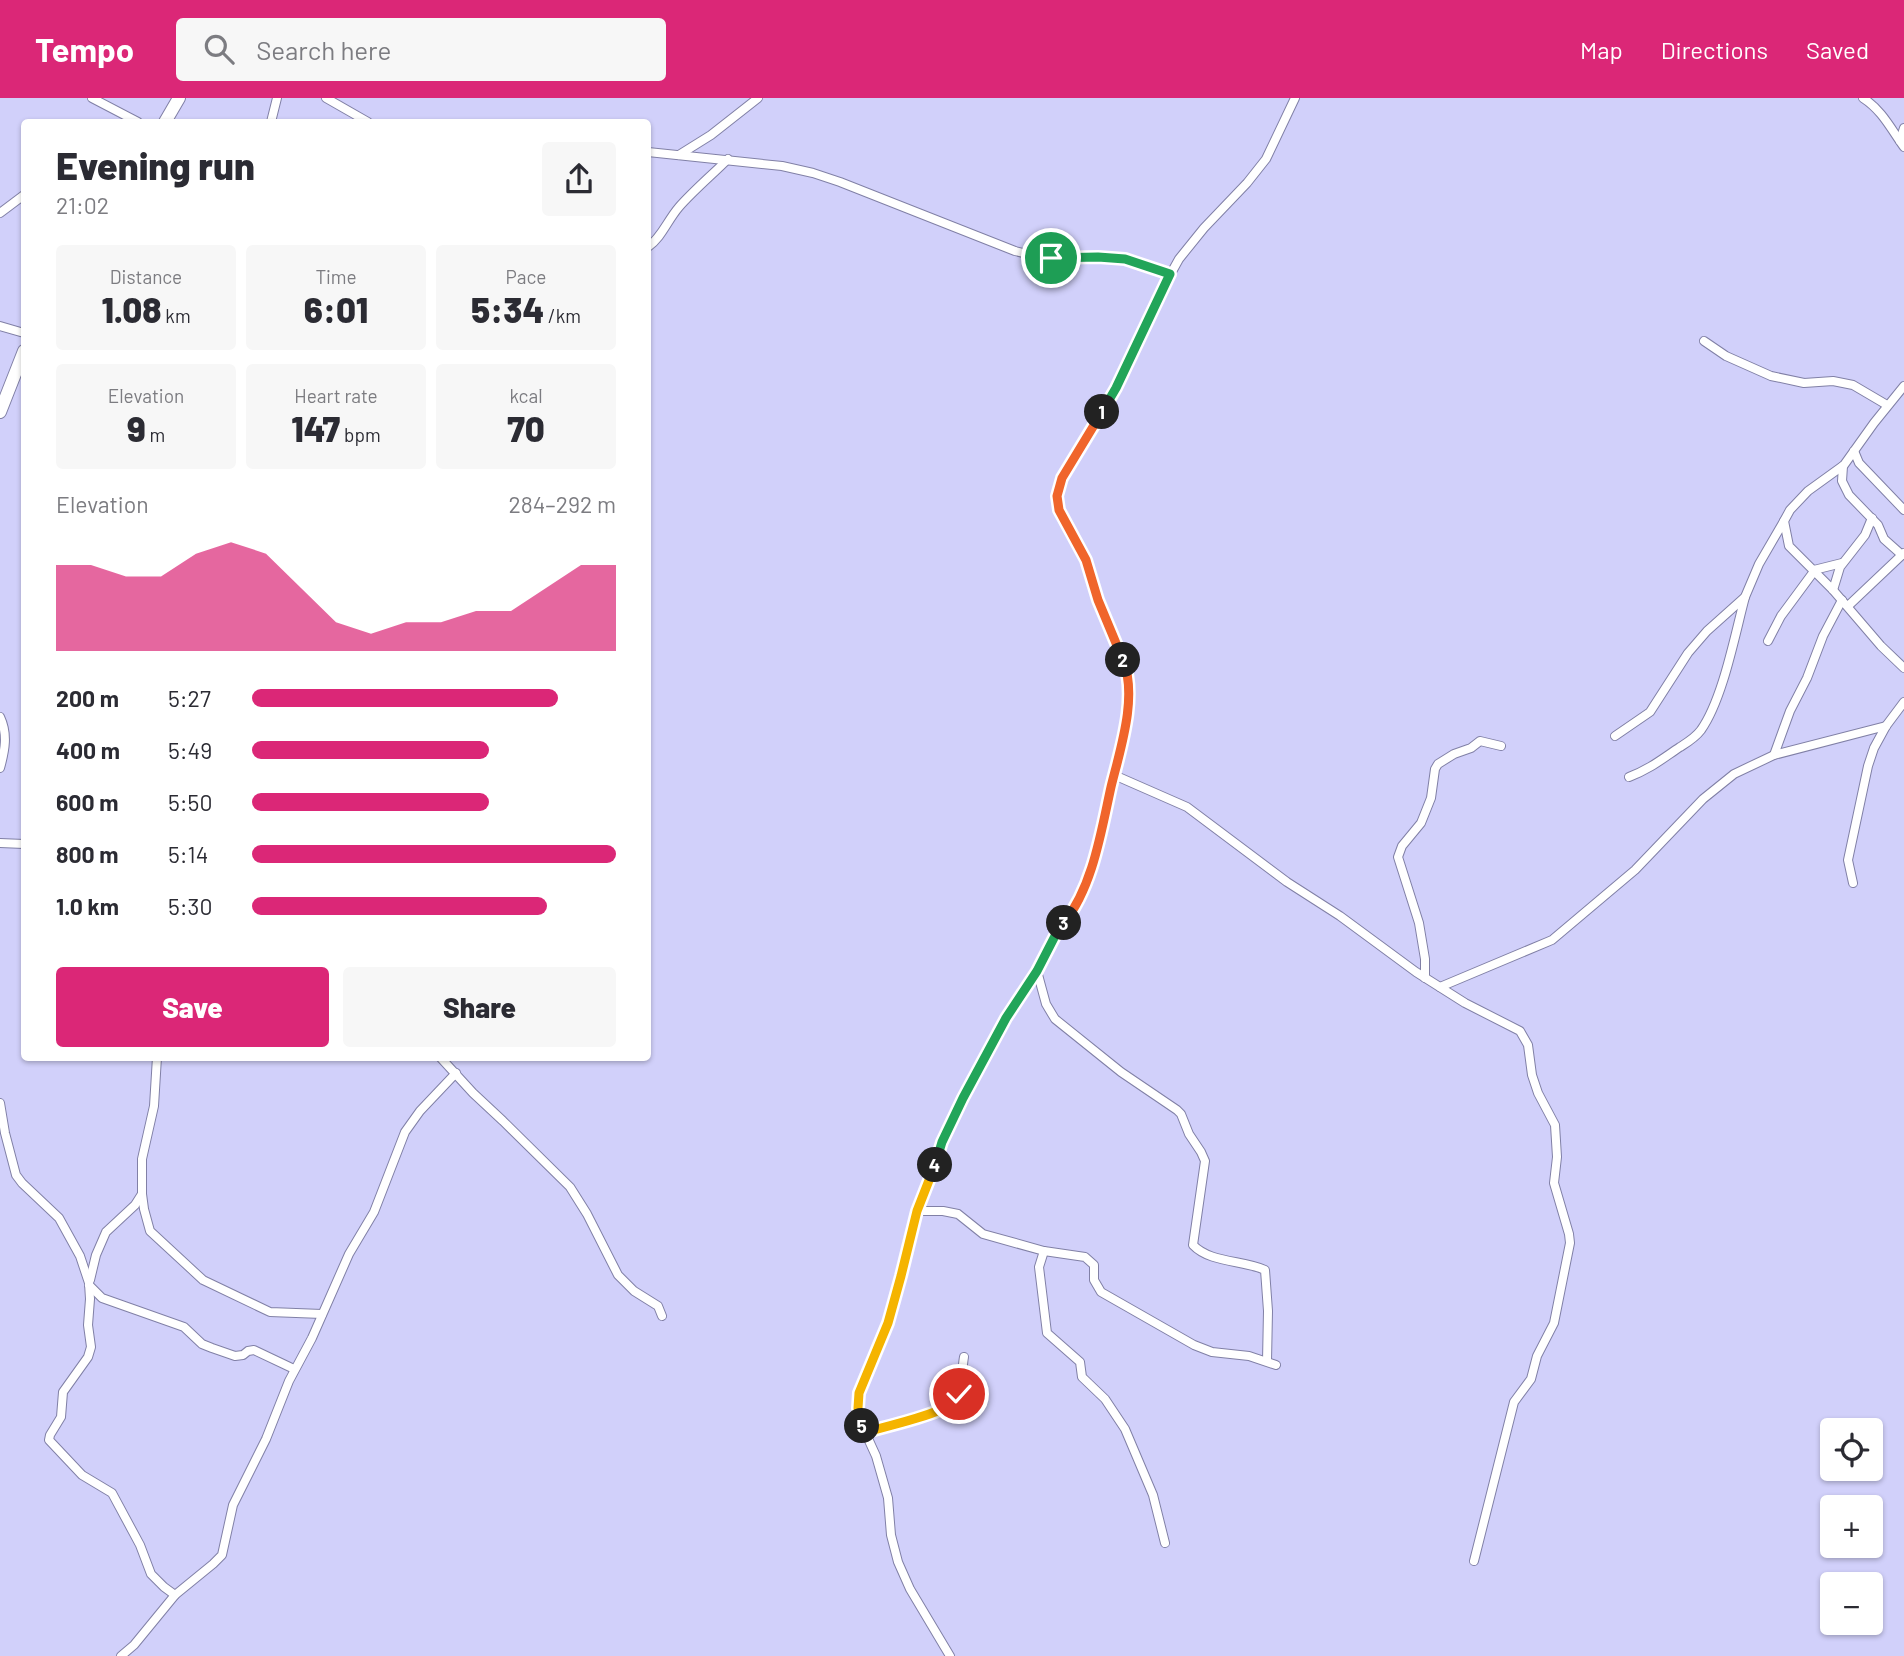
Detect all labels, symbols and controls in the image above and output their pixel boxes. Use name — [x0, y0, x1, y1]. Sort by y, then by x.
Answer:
search box — [176, 18, 666, 81]
text: Tempo — [35, 29, 134, 69]
icon: search — [200, 30, 238, 68]
text: Search here — [256, 34, 391, 65]
text: Map — [1580, 35, 1623, 64]
text: Directions — [1661, 35, 1768, 64]
text: Saved — [1806, 35, 1869, 64]
text: Evening run — [56, 142, 255, 188]
button: share — [542, 142, 616, 216]
text: 21:02 — [56, 191, 109, 219]
pin — [1021, 228, 1081, 288]
icon: arrive — [1032, 239, 1070, 277]
text: Distance — [110, 265, 182, 288]
text: Time — [315, 265, 357, 288]
text: Pace — [506, 265, 546, 288]
text: 1.08 — [101, 288, 162, 330]
text: 6:01 — [304, 288, 368, 330]
text: 5:34 — [471, 288, 544, 330]
text: km — [162, 304, 191, 327]
text: /km — [544, 304, 581, 327]
text: Elevation — [108, 384, 184, 407]
text: Heart rate — [294, 384, 378, 407]
text: kcal — [509, 384, 543, 407]
pin: 1 — [1084, 394, 1120, 430]
text: 1 — [1098, 400, 1105, 423]
text: 9 — [127, 407, 146, 449]
text: 147 — [291, 407, 340, 449]
text: 70 — [507, 407, 545, 449]
text: m — [146, 423, 165, 446]
text: bpm — [340, 423, 381, 446]
text: Elevation — [56, 490, 149, 518]
text: 284–292 m — [508, 490, 616, 518]
pin: 2 — [1106, 642, 1140, 678]
text: 2 — [1117, 648, 1128, 671]
text: 200 m — [56, 684, 119, 712]
text: 5:27 — [168, 684, 211, 712]
text: 400 m — [56, 736, 120, 764]
text: 5:49 — [168, 736, 212, 764]
text: 600 m — [56, 788, 118, 816]
text: 5:50 — [168, 788, 212, 816]
text: 800 m — [56, 840, 118, 868]
text: 5:14 — [168, 840, 208, 868]
text: 1.0 km — [56, 892, 119, 920]
text: 5:30 — [168, 892, 212, 920]
pin: 3 — [1046, 906, 1082, 940]
text: 3 — [1058, 911, 1069, 934]
button: Save — [56, 967, 329, 1047]
button: Share — [343, 967, 616, 1047]
pin: 4 — [918, 1148, 953, 1182]
text: 4 — [929, 1153, 940, 1176]
pin — [929, 1364, 989, 1424]
icon: check — [940, 1375, 978, 1413]
pin: 5 — [844, 1408, 880, 1444]
text: 5 — [856, 1414, 867, 1437]
map controls — [1820, 1418, 1883, 1635]
button: locate — [1820, 1418, 1883, 1481]
button: + — [1820, 1495, 1883, 1558]
button: − — [1820, 1572, 1883, 1635]

